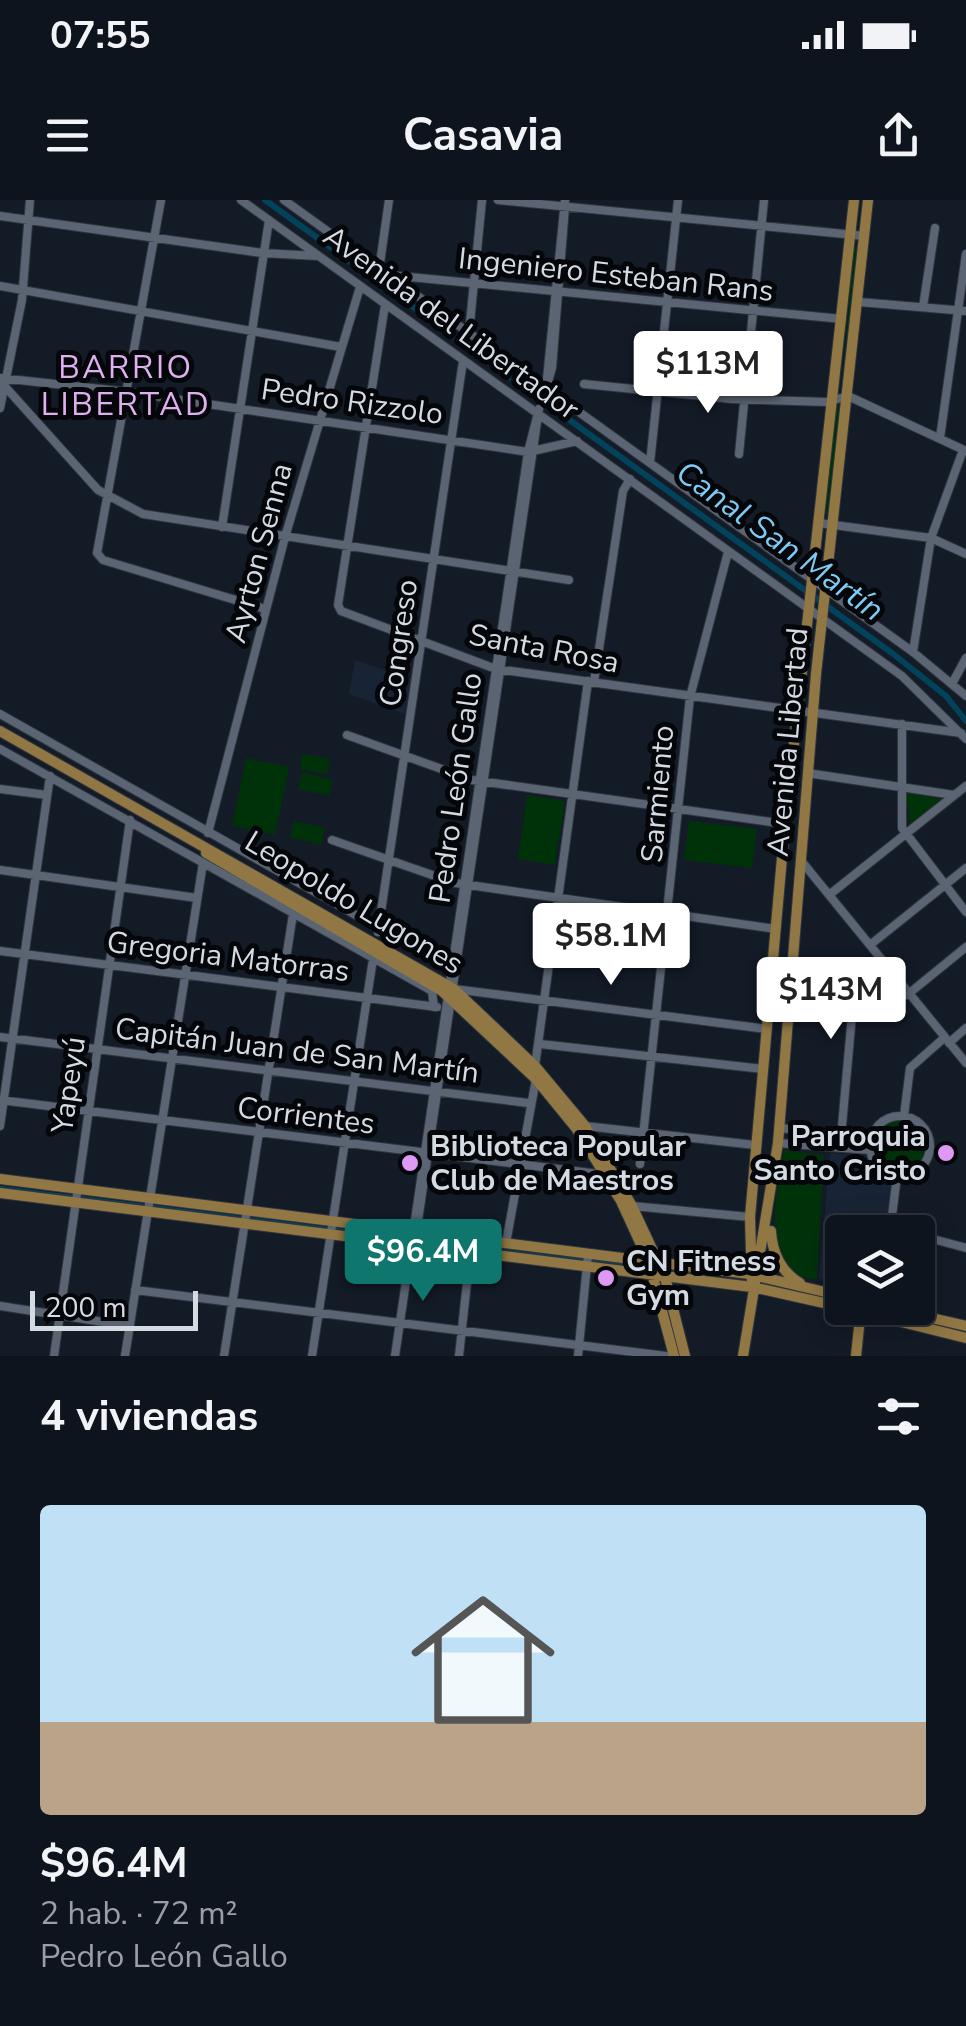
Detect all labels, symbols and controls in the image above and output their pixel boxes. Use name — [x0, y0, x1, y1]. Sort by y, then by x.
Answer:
text: 07:55 — [50, 10, 151, 61]
text: Casavia — [403, 105, 563, 166]
icon: menu — [40, 108, 95, 163]
icon: share — [871, 108, 926, 163]
street label: Avenida del Libertador — [315, 216, 587, 430]
street label: Ingeniero Esteban Rans — [456, 238, 776, 312]
pin: $113M — [638, 331, 778, 416]
text: $113M — [656, 342, 760, 385]
district label: BARRIO LIBERTAD — [41, 346, 211, 426]
street label: Pedro Rizzolo — [258, 369, 446, 435]
water label: Canal San Martín — [667, 451, 893, 631]
street label: Ayrton Senna — [215, 459, 303, 647]
street label: Congreso — [370, 577, 428, 709]
street label: Santa Rosa — [465, 614, 623, 684]
street label: Avenida Libertad — [758, 626, 818, 858]
street label: Pedro León Gallo — [420, 670, 492, 906]
street label: Sarmiento — [632, 724, 684, 864]
street label: Leopoldo Lugones — [237, 822, 471, 984]
pin: $58.1M — [530, 903, 692, 988]
text: $58.1M — [555, 914, 667, 957]
street label: Gregoria Matorras — [104, 922, 352, 992]
pin: $143M — [761, 957, 901, 1042]
text: $143M — [779, 968, 883, 1011]
street label: Capitán Juan de San Martín — [113, 1008, 481, 1094]
street label: Yapeyú — [42, 1034, 96, 1137]
street label: Corrientes — [235, 1087, 377, 1145]
place label: Parroquia Santo Cristo — [753, 1116, 926, 1191]
place label: Biblioteca Popular Club de Maestros — [430, 1126, 686, 1201]
marker: Parroquia Santo Cristo — [935, 1142, 957, 1164]
marker: Biblioteca Popular Club de Maestros — [399, 1152, 421, 1174]
map controls — [825, 1215, 935, 1325]
button: layers — [825, 1215, 935, 1325]
pin: $96.4M — [342, 1219, 504, 1304]
text: $96.4M — [367, 1230, 479, 1273]
place label: CN Fitness Gym — [626, 1241, 776, 1316]
marker: CN Fitness Gym — [595, 1267, 617, 1289]
scale bar — [30, 1286, 198, 1330]
text: 200 m — [45, 1289, 127, 1327]
text: 4 viviendas — [40, 1388, 258, 1445]
icon: filters — [871, 1389, 926, 1444]
icon: home — [393, 1570, 573, 1750]
text: $96.4M — [40, 1835, 188, 1892]
text: 2 hab. · 72 m² — [40, 1892, 238, 1935]
text: Pedro León Gallo — [40, 1935, 288, 1978]

